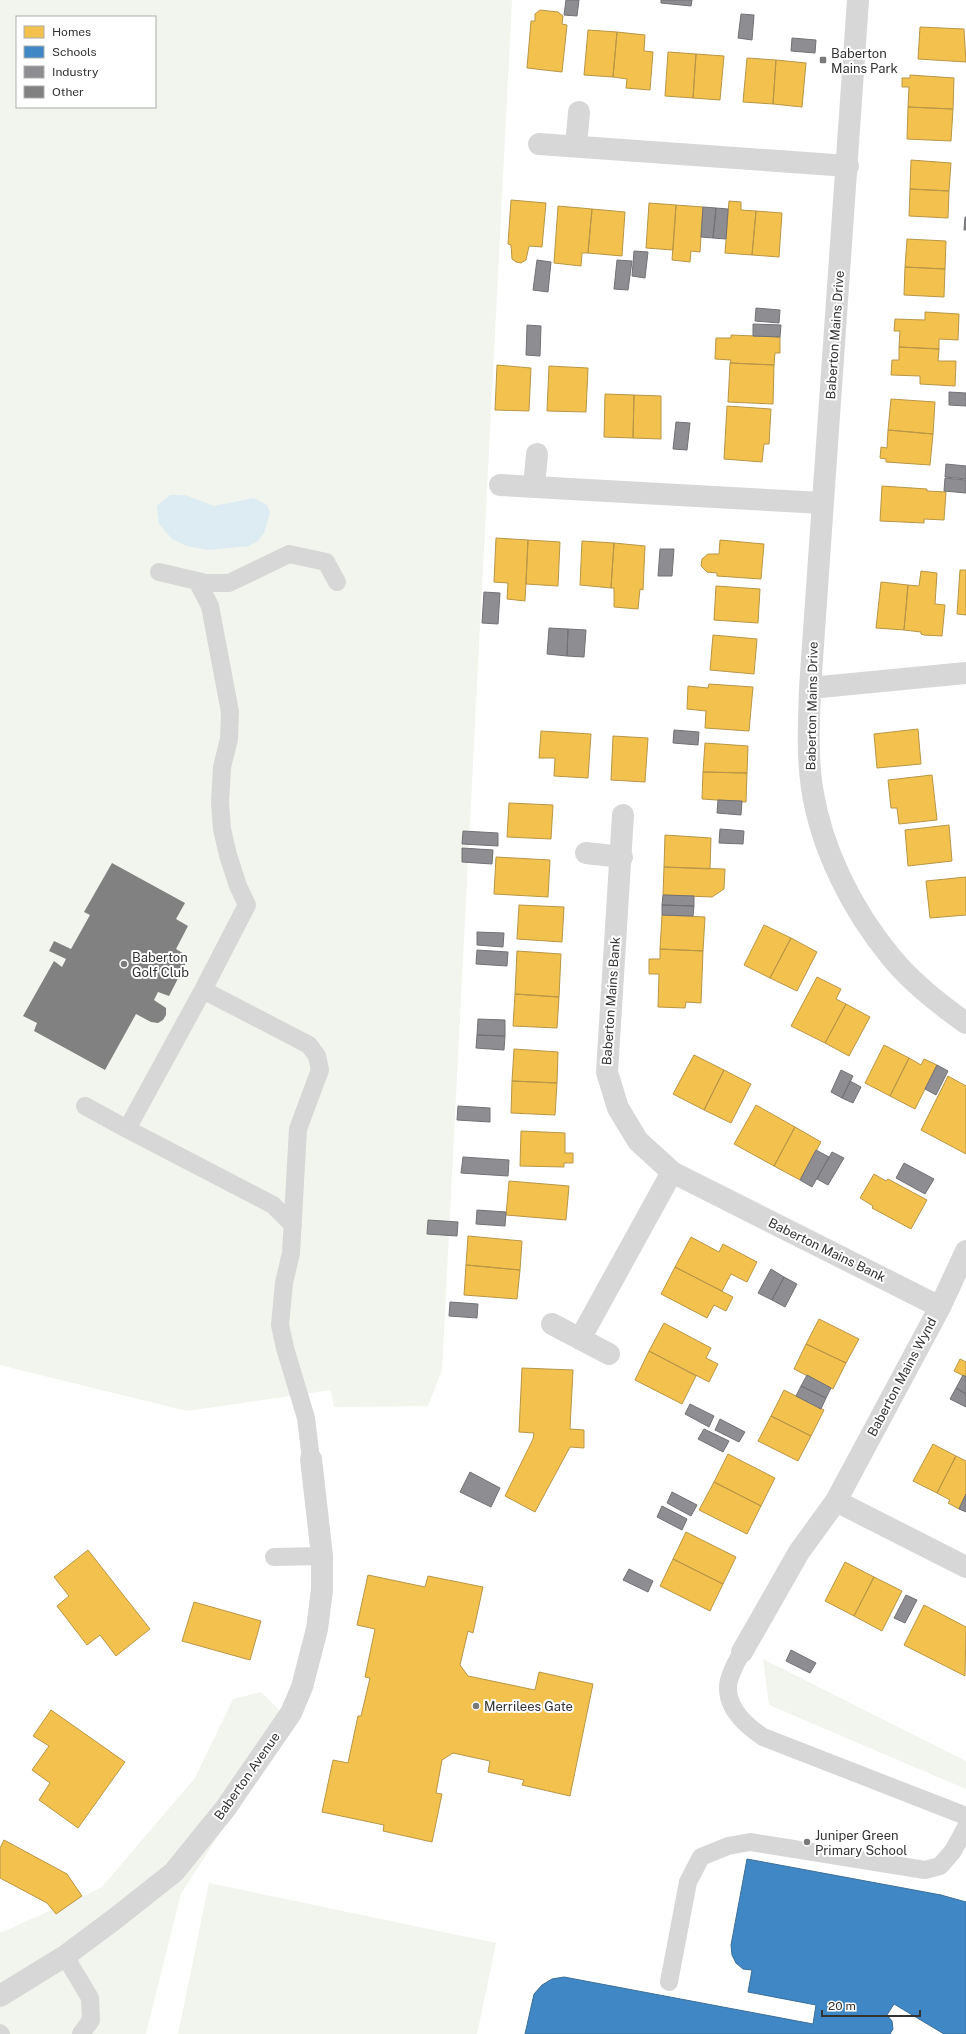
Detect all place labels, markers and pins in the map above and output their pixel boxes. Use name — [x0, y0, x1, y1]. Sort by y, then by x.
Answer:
place label: Baberton Mains Park — [831, 46, 898, 76]
marker: Baberton Mains Park — [818, 55, 828, 65]
place label: Baberton Golf Club — [132, 950, 189, 980]
marker: Baberton Golf Club — [119, 959, 129, 969]
place label: Merrilees Gate — [484, 1699, 573, 1714]
marker: Merrilees Gate — [471, 1701, 481, 1711]
place label: Juniper Green Primary School — [815, 1828, 907, 1858]
marker: Juniper Green Primary School — [802, 1837, 812, 1847]

